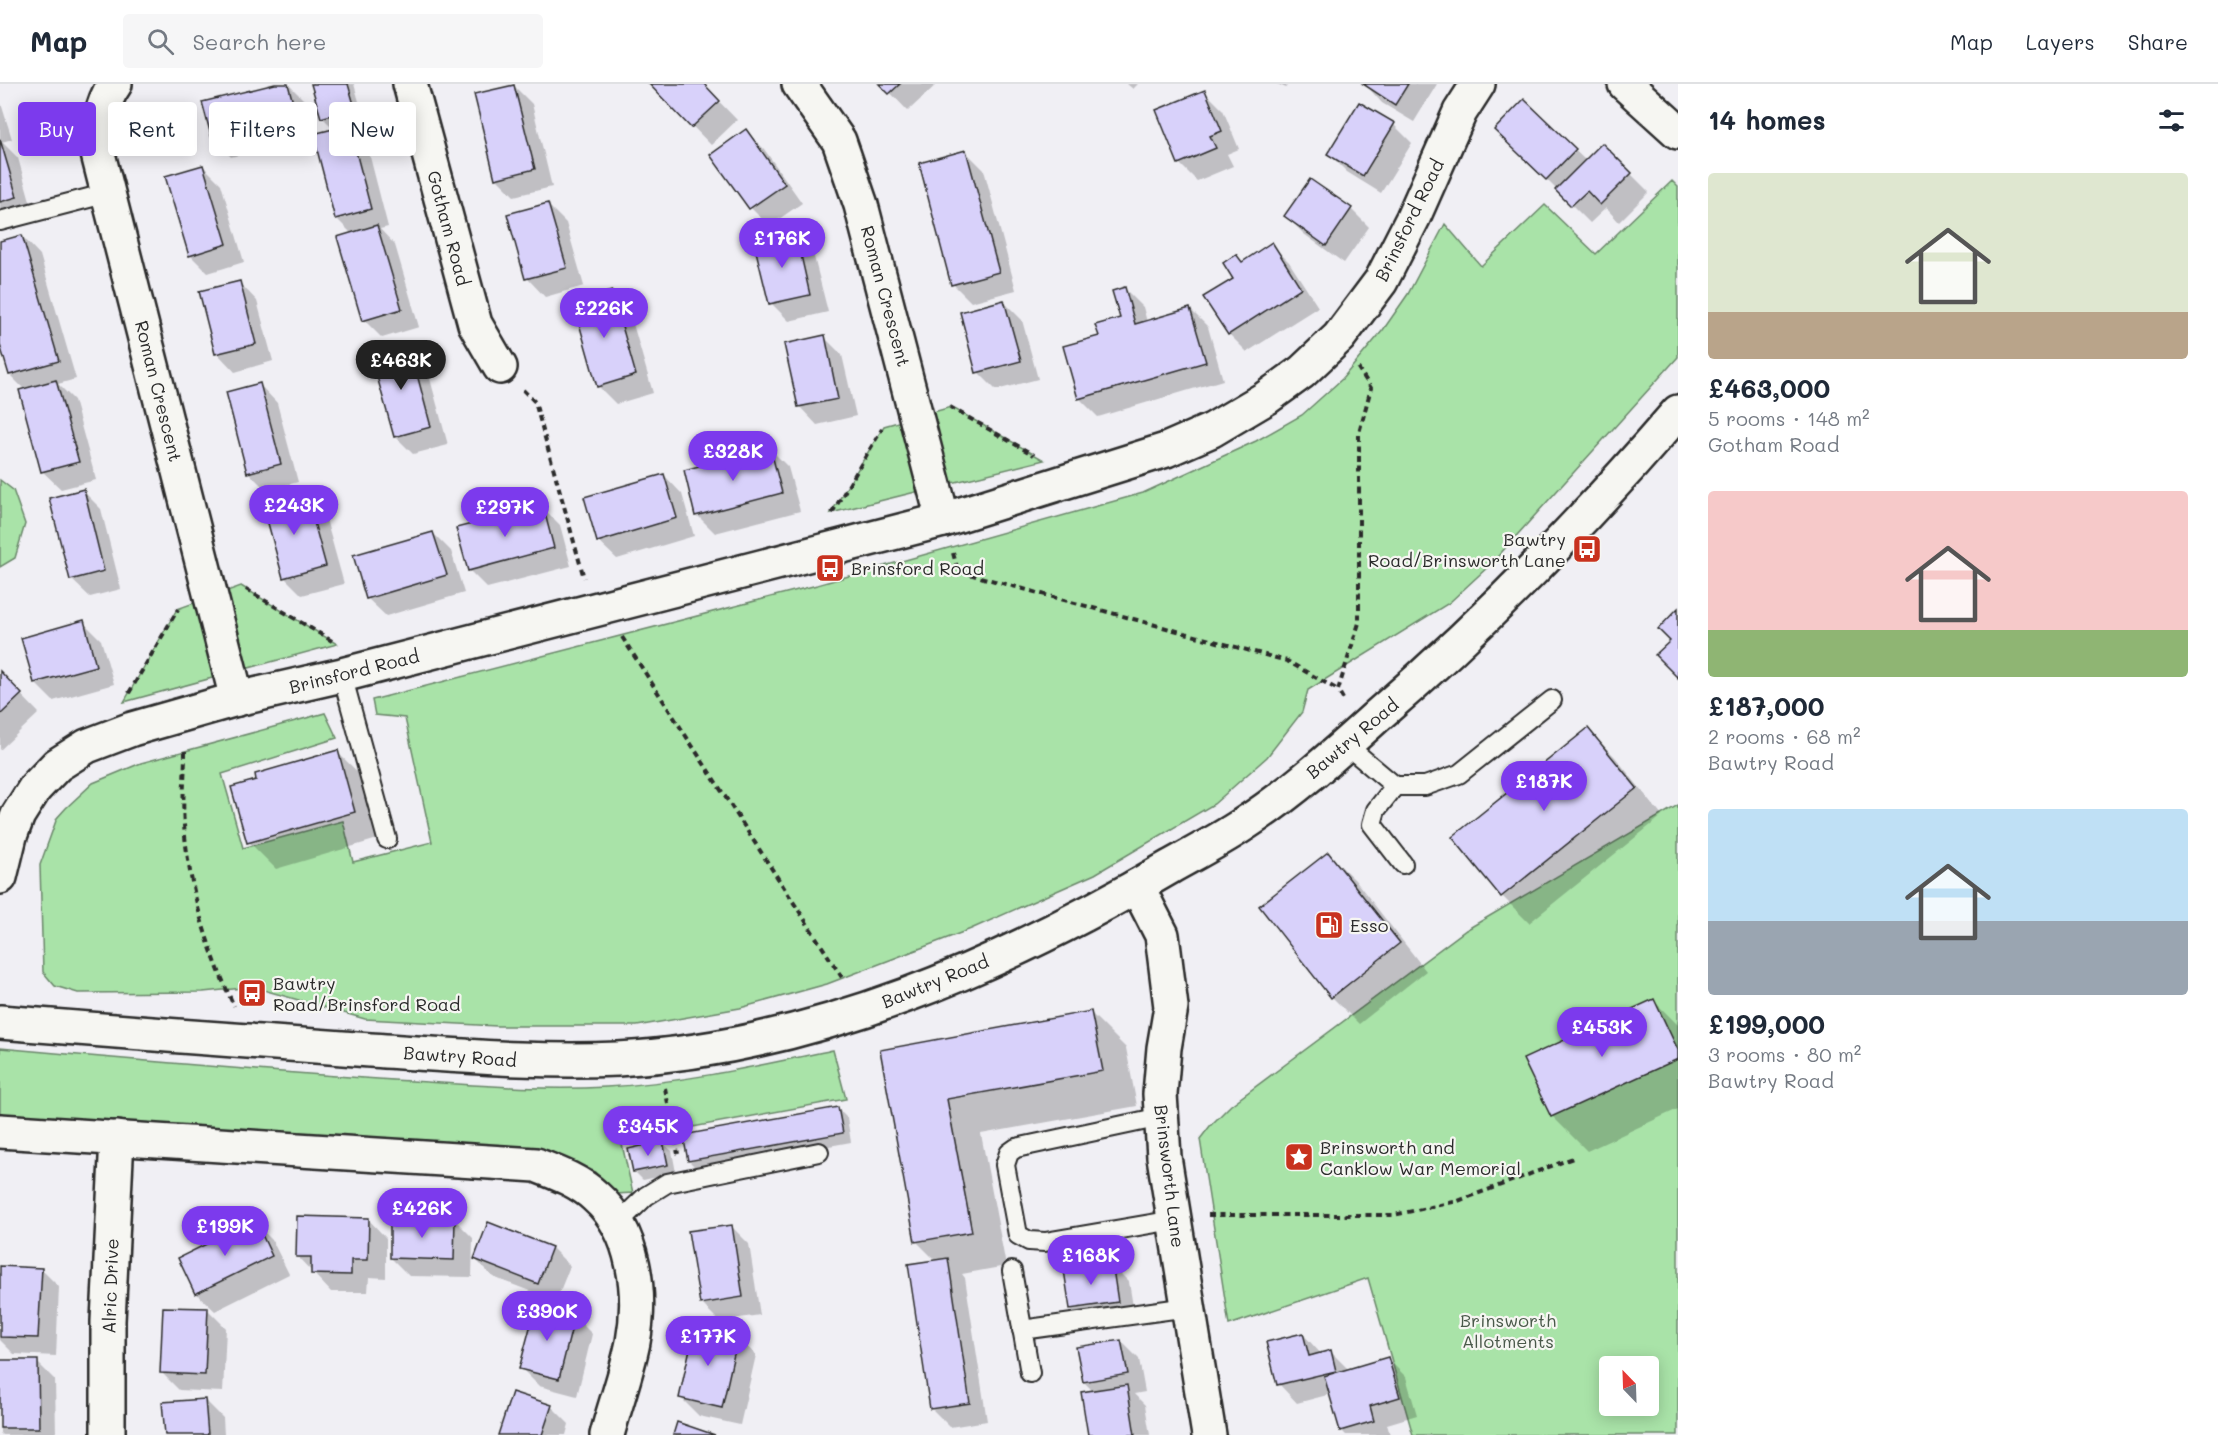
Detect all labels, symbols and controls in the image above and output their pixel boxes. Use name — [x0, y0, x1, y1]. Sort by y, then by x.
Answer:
search box — [123, 14, 543, 68]
text: Map — [30, 23, 87, 59]
icon: search — [144, 25, 177, 58]
text: Search here — [192, 27, 326, 56]
text: Map — [1950, 28, 1993, 55]
text: Layers — [2026, 28, 2095, 55]
text: Share — [2128, 28, 2188, 55]
chip: Buy — [18, 102, 96, 156]
chip: Rent — [108, 102, 197, 156]
chip: Filters — [209, 102, 317, 156]
chip: New — [329, 102, 416, 156]
text: 14 homes — [1708, 103, 1826, 137]
icon: filters — [2155, 104, 2188, 137]
street label: Brinsford Road — [1369, 155, 1449, 285]
street label: Gotham Road — [422, 168, 476, 288]
icon: home — [1894, 212, 2002, 320]
pin: £176K — [740, 218, 824, 269]
street label: Roman Crescent — [856, 223, 916, 369]
text: £176K — [753, 224, 811, 250]
pin: £226K — [562, 288, 646, 339]
text: £226K — [574, 294, 634, 320]
street label: Roman Crescent — [130, 318, 188, 464]
pin: £463K — [359, 340, 443, 391]
text: £463K — [370, 346, 432, 372]
text: £463,000 — [1708, 371, 1830, 405]
text: 5 rooms · 148 m² — [1708, 405, 1870, 431]
pin: £328K — [691, 431, 775, 482]
text: Gotham Road — [1708, 431, 1839, 457]
text: £328K — [702, 437, 764, 463]
pin: £243K — [252, 485, 336, 536]
pin: £297K — [463, 487, 547, 538]
text: £243K — [263, 491, 325, 517]
text: £297K — [475, 493, 535, 519]
place label: Bawtry Road/Brinsworth Lane — [1368, 527, 1566, 572]
icon: home — [1894, 530, 2002, 638]
bus stop icon: Bawtry Road/Brinsworth Lane — [1571, 533, 1603, 565]
bus stop icon: Brinsford Road — [814, 552, 846, 584]
place label: Brinsford Road — [851, 556, 984, 580]
street label: Brinsford Road — [286, 643, 422, 699]
text: £187,000 — [1708, 689, 1824, 723]
street label: Bawtry Road — [1301, 692, 1403, 784]
text: 2 rooms · 68 m² — [1708, 723, 1861, 749]
text: Bawtry Road — [1708, 749, 1834, 775]
pin: £187K — [1502, 761, 1586, 812]
text: £187K — [1515, 767, 1573, 793]
icon: home — [1894, 848, 2002, 956]
fuel station icon: Esso — [1313, 909, 1345, 941]
place label: Esso — [1350, 913, 1389, 937]
street label: Bawtry Road — [878, 949, 992, 1013]
place label: Bawtry Road/Brinsford Road — [273, 971, 460, 1016]
bus stop icon: Bawtry Road/Brinsford Road — [236, 977, 268, 1009]
pin: £453K — [1560, 1007, 1644, 1058]
text: £199,000 — [1708, 1007, 1825, 1041]
text: £453K — [1571, 1013, 1633, 1039]
street label: Bawtry Road — [403, 1040, 517, 1072]
text: 3 rooms · 80 m² — [1708, 1041, 1861, 1067]
text: Bawtry Road — [1708, 1067, 1834, 1093]
street label: Brinsworth Lane — [1149, 1103, 1191, 1249]
pin: £345K — [606, 1106, 690, 1157]
text: £345K — [617, 1112, 679, 1138]
place label: Brinsworth and Canklow War Memorial — [1320, 1135, 1521, 1180]
place icon: Brinsworth and Canklow War Memorial — [1283, 1141, 1315, 1173]
pin: £426K — [380, 1188, 464, 1239]
text: £426K — [391, 1194, 453, 1220]
pin: £199K — [183, 1206, 267, 1257]
text: £199K — [196, 1212, 254, 1238]
pin: £168K — [1049, 1235, 1133, 1286]
street label: Alric Drive — [96, 1238, 124, 1334]
text: £168K — [1062, 1241, 1120, 1267]
pin: £390K — [505, 1291, 589, 1342]
text: £390K — [516, 1297, 578, 1323]
park label: Brinsworth Allotments — [1460, 1308, 1556, 1353]
pin: £177K — [666, 1316, 750, 1367]
text: £177K — [680, 1322, 736, 1348]
north arrow — [1599, 1356, 1659, 1416]
map controls — [1599, 1356, 1659, 1416]

